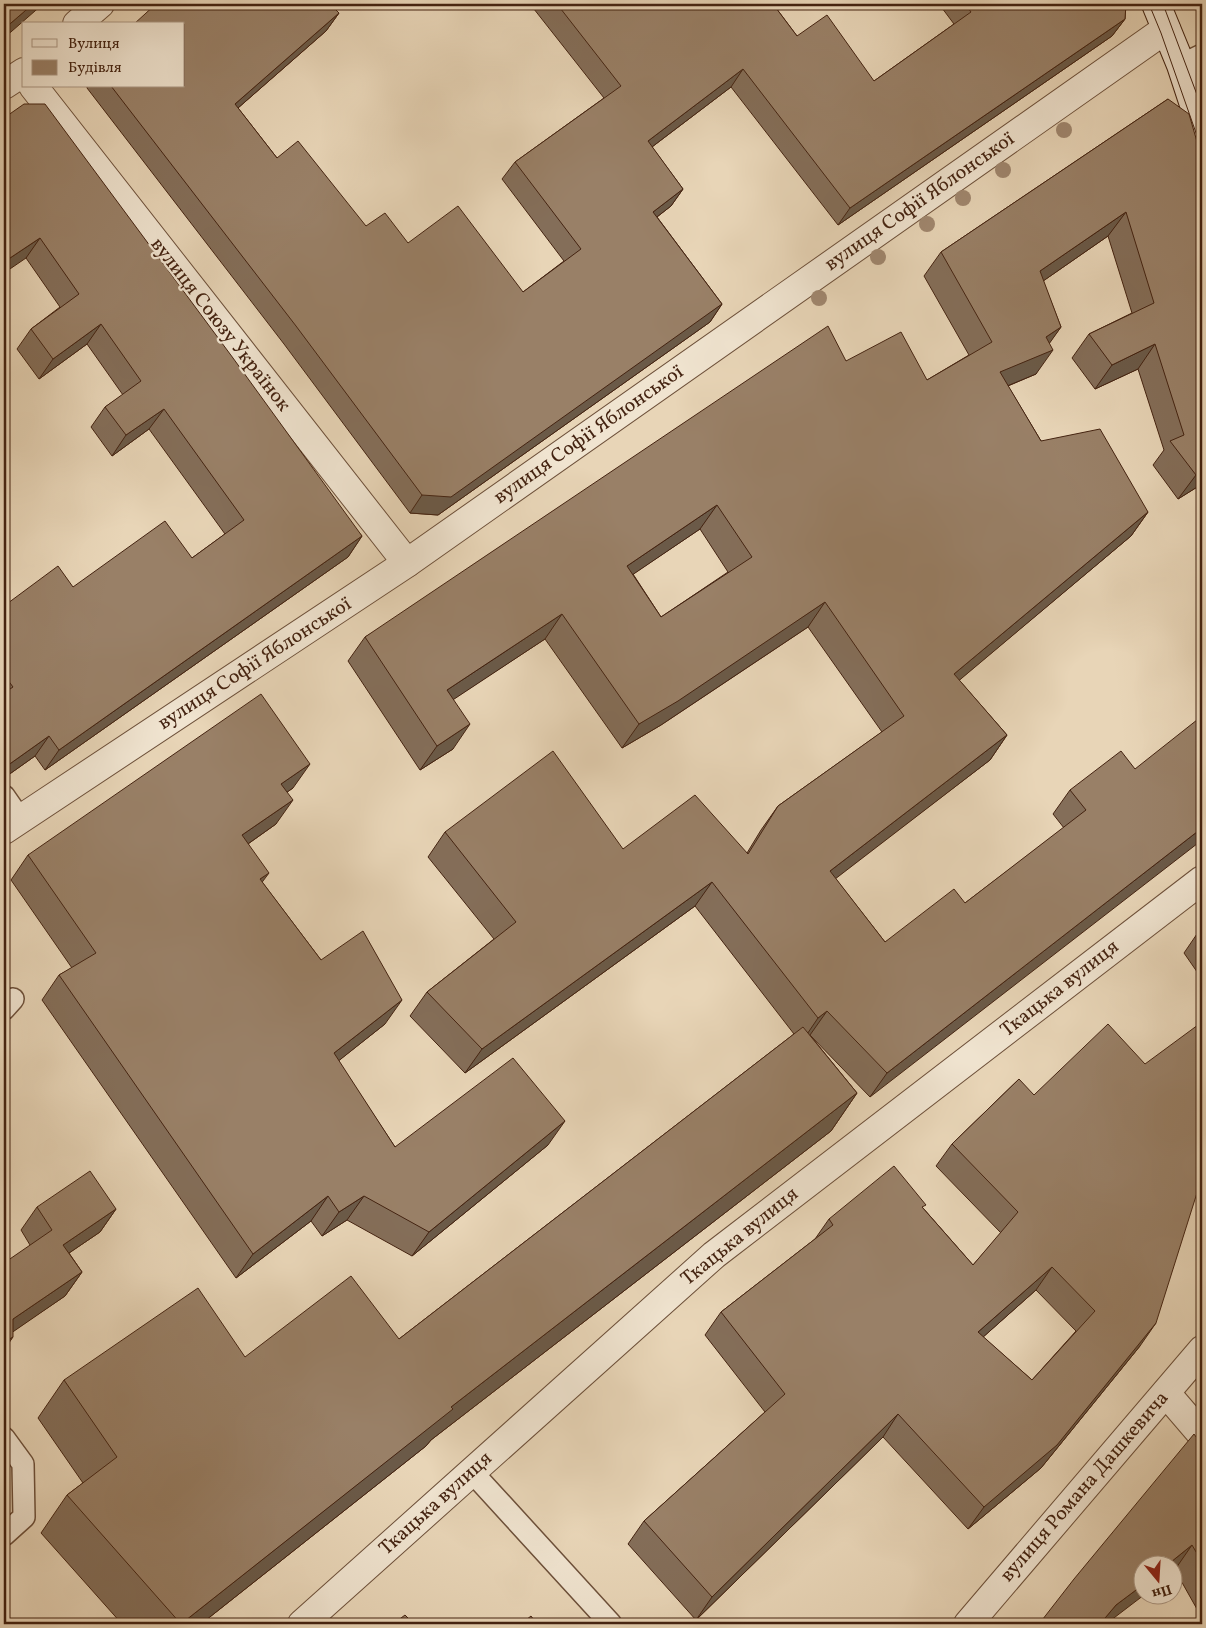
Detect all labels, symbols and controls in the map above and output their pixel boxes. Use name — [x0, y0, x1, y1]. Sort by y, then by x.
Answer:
legend — [22, 22, 185, 88]
text: Вулиця — [68, 34, 120, 55]
text: Будівля — [68, 58, 122, 79]
street label: вулиця Софії Яблонської — [819, 126, 1021, 278]
street label: вулиця Союзу Українок — [143, 232, 297, 418]
street label: вулиця Софії Яблонської — [488, 359, 690, 511]
street label: вулиця Софії Яблонської — [153, 591, 357, 737]
street label: Ткацька вулиця — [995, 934, 1125, 1044]
street label: Ткацька вулиця — [675, 1181, 805, 1293]
street label: вулиця Романа Дашкевича — [994, 1385, 1176, 1589]
street label: Ткацька вулиця — [373, 1446, 499, 1562]
north arrow — [1134, 1556, 1184, 1606]
text: Пн — [1149, 1579, 1174, 1603]

